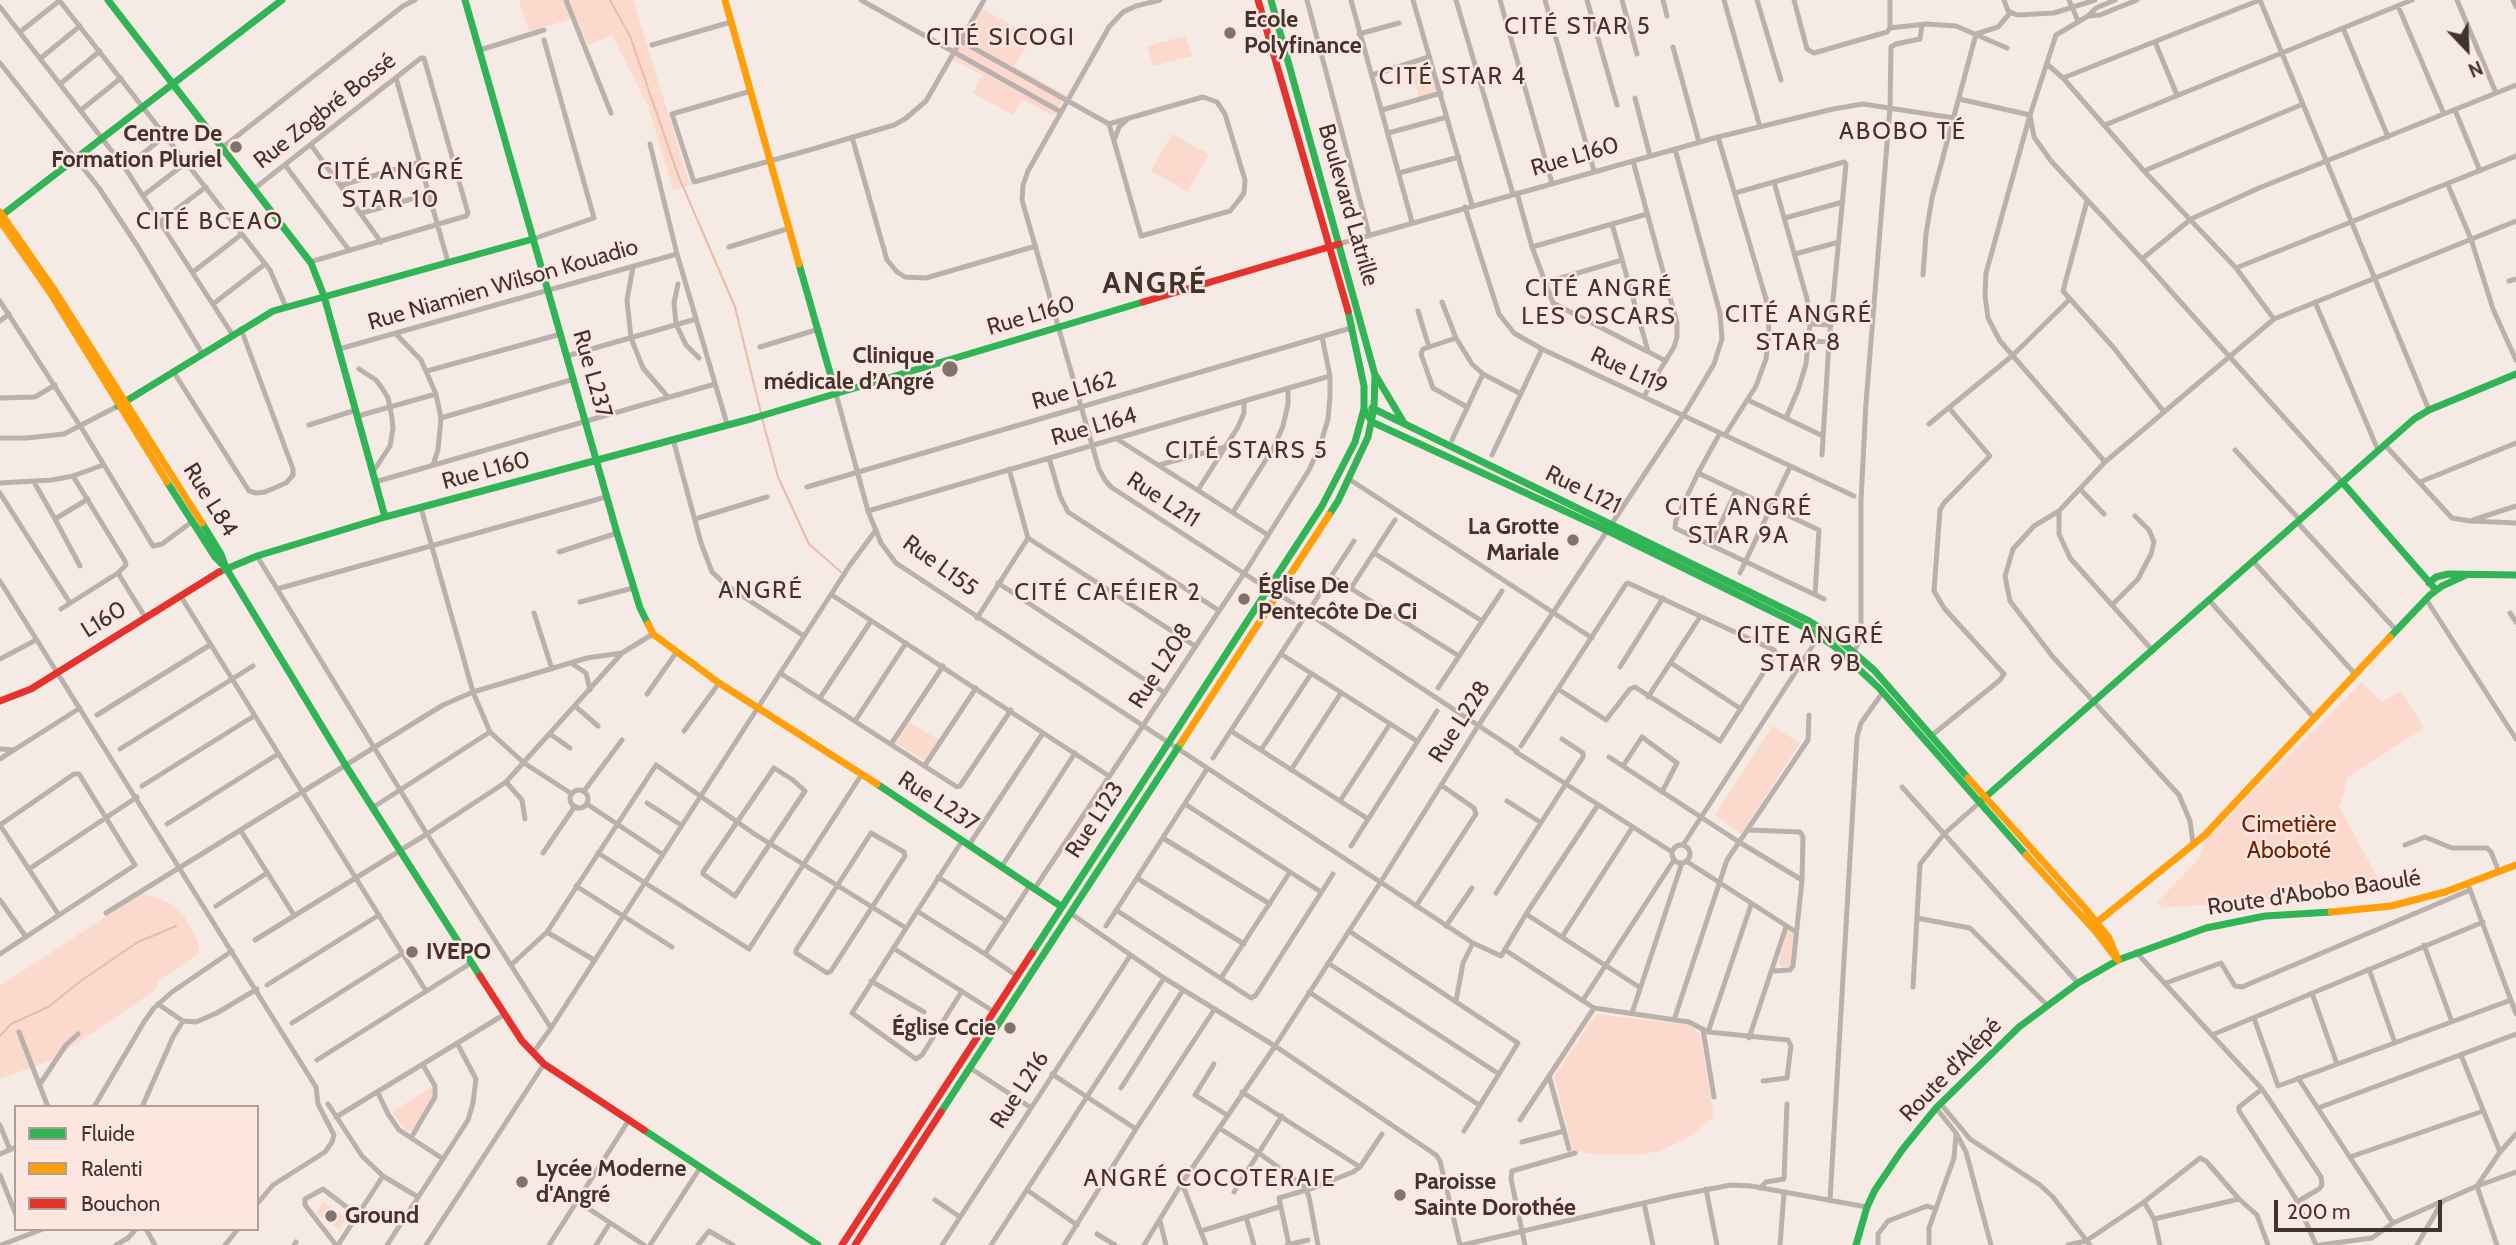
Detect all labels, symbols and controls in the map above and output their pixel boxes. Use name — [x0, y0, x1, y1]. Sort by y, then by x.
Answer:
place label: Ecole Polyfinance — [1244, 6, 1362, 60]
district label: CITÉ STAR 5 — [1506, 13, 1650, 41]
north arrow — [2432, 14, 2502, 84]
district label: CITÉ SICOGI — [928, 24, 1074, 52]
marker: Ecole Polyfinance — [1222, 25, 1238, 41]
street label: Rue Zogbré Bossé — [249, 47, 401, 175]
text: N — [2465, 56, 2486, 82]
district label: CITÉ STAR 4 — [1380, 63, 1526, 91]
district label: ABOBO TÉ — [1840, 118, 1966, 146]
place label: Centre De Formation Pluriel — [51, 120, 222, 174]
street label: Boulevard Latrille — [1312, 121, 1384, 289]
street label: Rue L160 — [1528, 131, 1622, 183]
marker: Centre De Formation Pluriel — [228, 139, 244, 155]
district label: CITÉ ANGRÉ STAR 10 — [318, 158, 464, 214]
district label: CITÉ BCEAO — [137, 208, 283, 236]
street label: Rue Niamien Wilson Kouadio — [365, 233, 641, 337]
district label: ANGRÉ — [1103, 266, 1207, 302]
district label: CITÉ ANGRÉ LES OSCARS — [1523, 275, 1675, 331]
street label: Rue L160 — [984, 290, 1078, 342]
district label: CITÉ ANGRÉ STAR 8 — [1726, 301, 1872, 357]
street label: Rue L237 — [566, 327, 618, 421]
street label: Rue L119 — [1586, 341, 1672, 401]
place label: Clinique médicale d’Angré — [764, 342, 934, 396]
marker: Clinique médicale d’Angré — [940, 359, 960, 379]
street label: Rue L162 — [1029, 366, 1119, 416]
street label: Rue L164 — [1048, 402, 1140, 452]
district label: CITÉ STARS 5 — [1167, 437, 1327, 465]
street label: Rue L160 — [439, 446, 533, 496]
street label: Rue L84 — [177, 458, 243, 542]
street label: Rue L121 — [1541, 460, 1625, 520]
street label: Rue L211 — [1121, 466, 1205, 534]
district label: CITÉ ANGRÉ STAR 9A — [1666, 494, 1812, 550]
place label: La Grotte Mariale — [1468, 513, 1559, 567]
street label: Rue L155 — [897, 530, 983, 602]
marker: La Grotte Mariale — [1565, 532, 1581, 548]
place label: Église De Pentecôte De Ci — [1258, 572, 1417, 626]
district label: ANGRÉ — [719, 577, 803, 605]
district label: CITÉ CAFÉIER 2 — [1016, 579, 1200, 607]
marker: Église De Pentecôte De Ci — [1236, 591, 1252, 607]
street label: L160 — [76, 596, 132, 644]
street label: Rue L208 — [1123, 618, 1199, 714]
district label: CITE ANGRÉ STAR 9B — [1738, 622, 1884, 678]
street label: Rue L228 — [1423, 676, 1497, 768]
street label: Rue L237 — [893, 766, 983, 838]
street label: Rue L123 — [1060, 777, 1130, 863]
park label: Cimetière Aboboté — [2242, 811, 2336, 865]
street label: Route d'Abobo Baoulé — [2206, 864, 2422, 922]
place label: IVEPO — [426, 938, 491, 966]
marker: IVEPO — [404, 944, 420, 960]
street label: Route d'Alépé — [1894, 1012, 2008, 1128]
place label: Église Ccie — [892, 1014, 996, 1042]
marker: Église Ccie — [1002, 1020, 1018, 1036]
street label: Rue L216 — [985, 1046, 1055, 1134]
legend — [14, 1105, 259, 1231]
text: Fluide — [81, 1121, 135, 1146]
place label: Lycée Moderne d'Angré — [536, 1155, 686, 1209]
text: Ralenti — [81, 1156, 142, 1181]
district label: ANGRÉ COCOTERAIE — [1085, 1165, 1335, 1193]
place label: Paroisse Sainte Dorothée — [1414, 1168, 1576, 1222]
marker: Lycée Moderne d'Angré — [514, 1174, 530, 1190]
scale bar — [2278, 1186, 2446, 1230]
marker: Paroisse Sainte Dorothée — [1392, 1187, 1408, 1203]
text: Bouchon — [81, 1191, 160, 1216]
text: 200 m — [2287, 1199, 2350, 1224]
place label: Ground — [345, 1202, 419, 1230]
marker: Ground — [323, 1208, 339, 1224]

